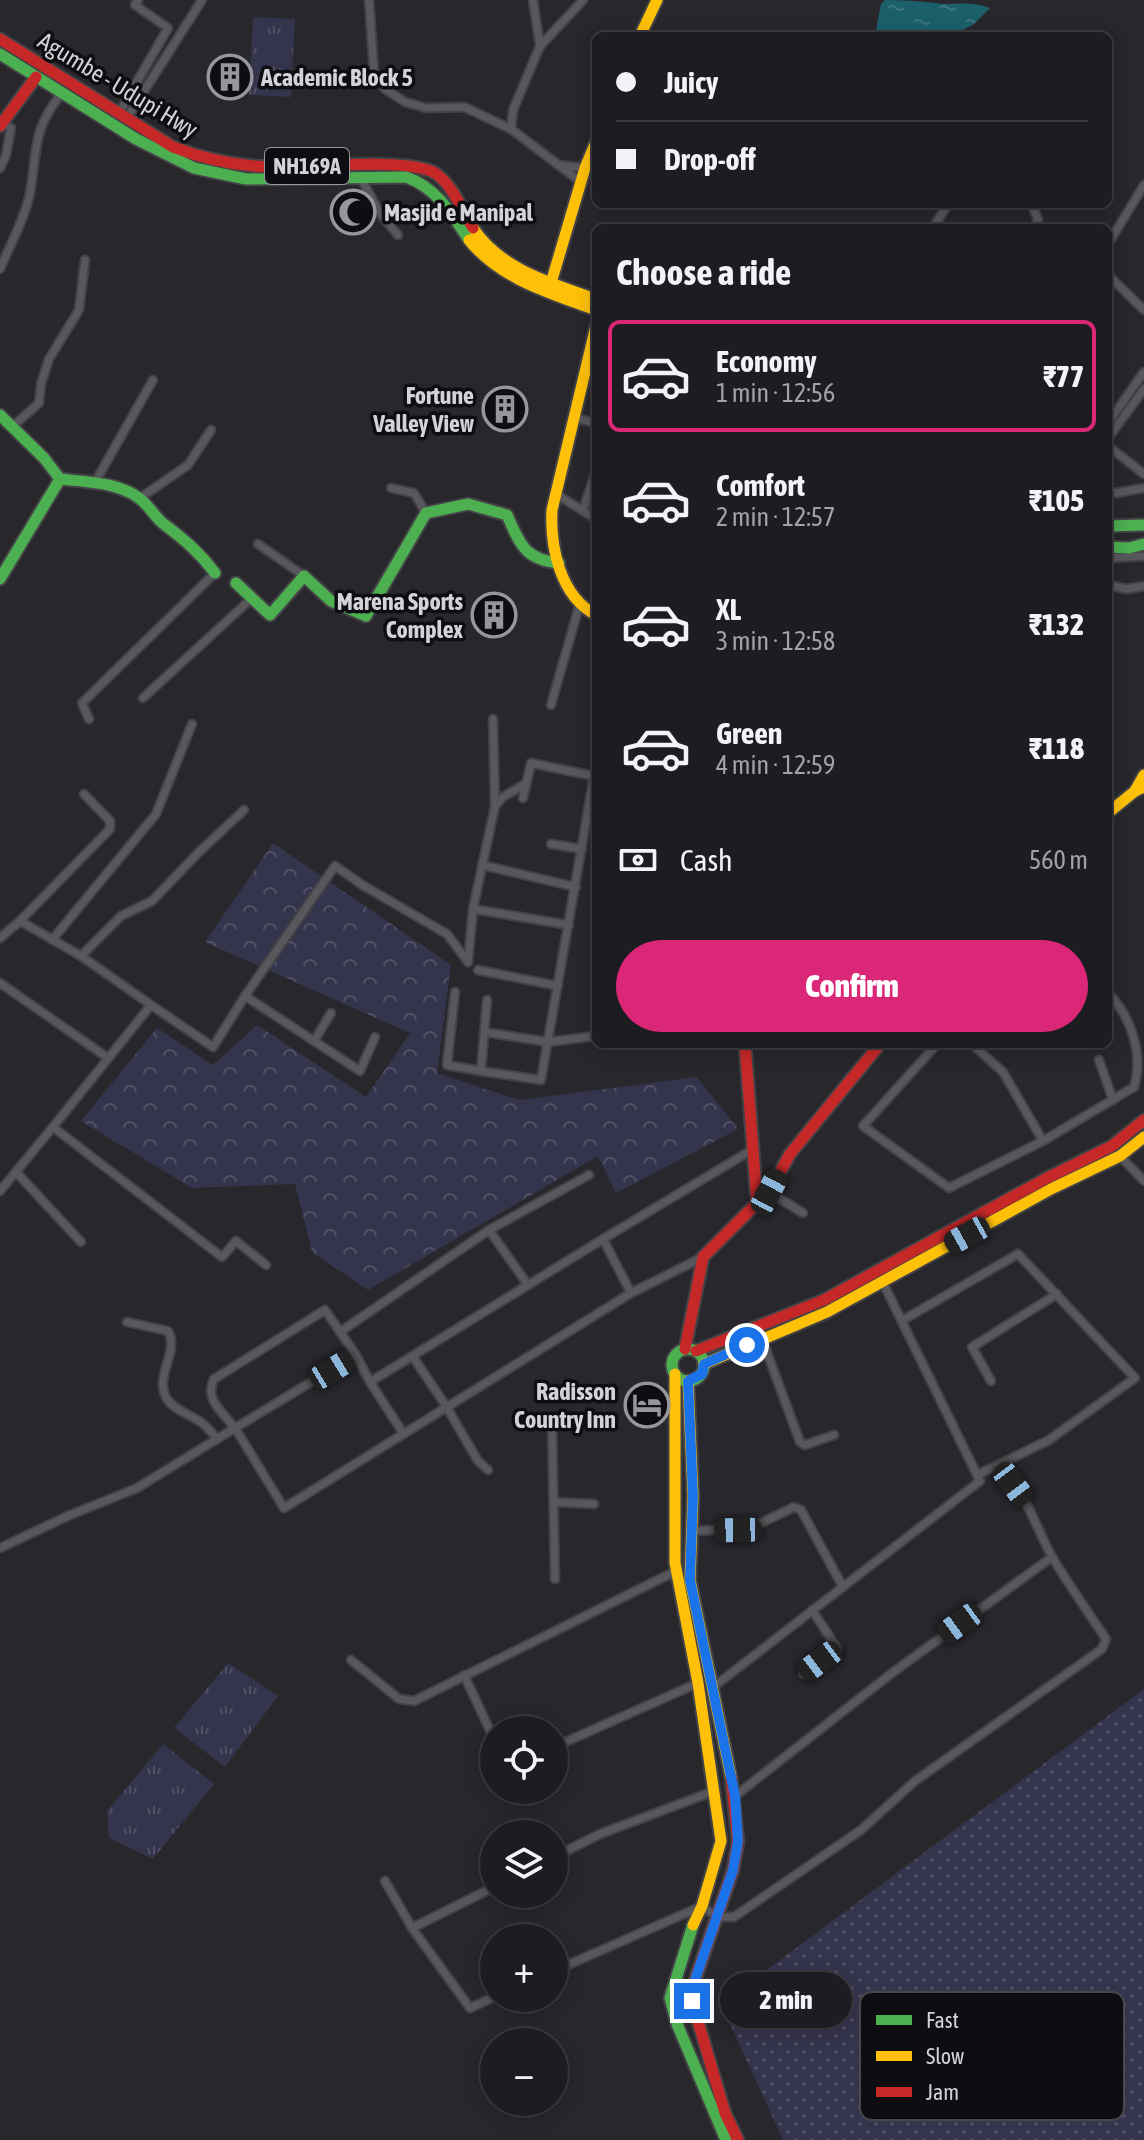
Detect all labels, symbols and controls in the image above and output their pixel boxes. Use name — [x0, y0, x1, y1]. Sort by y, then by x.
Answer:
street label: Agumbe - Udupi Hwy — [33, 27, 203, 143]
building icon: Academic Block 5 — [206, 53, 254, 101]
place label: Academic Block 5 — [260, 64, 413, 91]
text: Juicy — [664, 65, 718, 99]
text: Drop-off — [664, 142, 756, 176]
road number: NH169A — [265, 148, 349, 184]
mosque icon: Masjid e Manipal — [329, 188, 377, 236]
place label: Masjid e Manipal — [384, 199, 534, 226]
text: Choose a ride — [616, 251, 791, 293]
icon: car — [620, 340, 692, 412]
text: Economy — [716, 344, 817, 378]
text: ₹77 — [1043, 359, 1084, 393]
text: 1 min · 12:56 — [716, 378, 835, 408]
place label: Fortune Valley View — [372, 382, 475, 437]
building icon: Fortune Valley View — [481, 385, 529, 433]
icon: car — [620, 464, 692, 536]
text: Comfort — [716, 468, 805, 502]
text: ₹105 — [1029, 483, 1084, 517]
text: 2 min · 12:57 — [716, 502, 835, 532]
place label: Marena Sports Complex — [337, 588, 464, 643]
icon: car — [620, 588, 692, 660]
building icon: Marena Sports Complex — [470, 591, 518, 639]
text: XL — [716, 592, 741, 626]
text: ₹132 — [1029, 607, 1084, 641]
text: 3 min · 12:58 — [716, 626, 835, 656]
icon: car — [620, 712, 692, 784]
text: Green — [716, 716, 782, 750]
text: ₹118 — [1029, 731, 1084, 765]
text: 4 min · 12:59 — [716, 750, 835, 780]
icon: cash — [616, 838, 660, 882]
text: Cash — [680, 843, 733, 877]
text: 560 m — [1029, 845, 1088, 875]
button: Confirm — [616, 940, 1088, 1032]
car — [747, 1165, 791, 1219]
car — [940, 1213, 994, 1257]
route start — [729, 1327, 765, 1363]
car — [305, 1347, 359, 1393]
place label: Radisson Country Inn — [514, 1378, 616, 1433]
hotel icon: Radisson Country Inn — [623, 1381, 671, 1429]
car — [989, 1458, 1037, 1510]
car — [714, 1518, 762, 1542]
car — [934, 1599, 986, 1647]
car — [794, 1637, 846, 1685]
map controls — [480, 1716, 568, 2116]
button: locate — [480, 1716, 568, 1804]
button: layers — [480, 1820, 568, 1908]
button: + — [480, 1924, 568, 2012]
callout: 2 min — [720, 1973, 852, 2029]
route end — [674, 1983, 710, 2019]
text: 2 min — [759, 1985, 813, 2015]
legend — [860, 1992, 1124, 2120]
text: Fast — [926, 2007, 959, 2033]
button: − — [480, 2028, 568, 2116]
text: Slow — [926, 2043, 964, 2069]
text: Jam — [926, 2079, 959, 2105]

